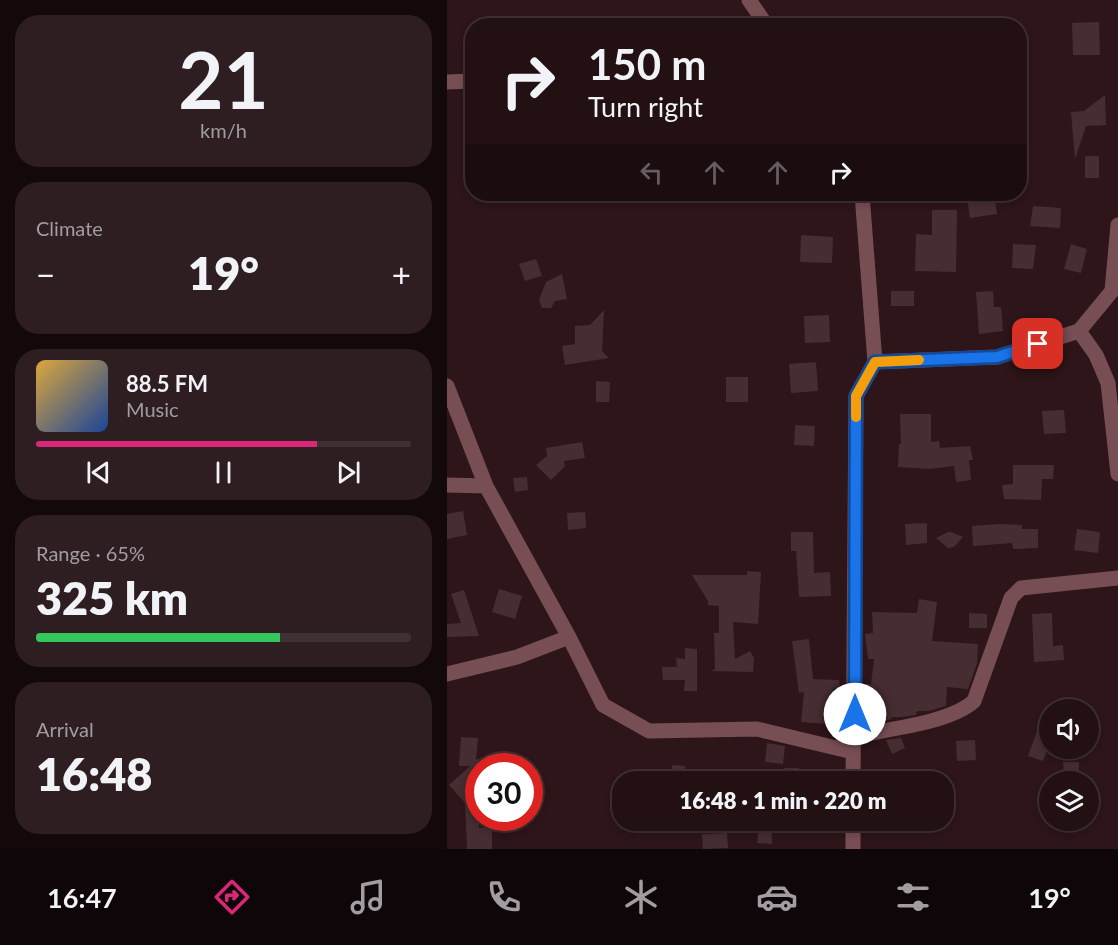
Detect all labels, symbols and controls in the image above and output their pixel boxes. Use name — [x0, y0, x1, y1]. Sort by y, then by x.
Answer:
text: 21 — [178, 32, 269, 126]
text: 150 m — [588, 39, 706, 89]
icon: right — [489, 42, 567, 120]
text: Turn right — [588, 90, 703, 123]
text: km/h — [200, 118, 247, 142]
icon: left — [635, 156, 668, 189]
icon: ahead — [698, 156, 731, 189]
icon: ahead — [761, 156, 794, 189]
icon: right — [824, 156, 857, 189]
text: Climate — [36, 216, 103, 240]
text: 19° — [188, 246, 259, 300]
text: − — [36, 254, 55, 294]
text: + — [392, 254, 411, 294]
pin — [1012, 318, 1063, 369]
icon: arrive — [1021, 327, 1054, 360]
text: 88.5 FM — [126, 370, 208, 397]
text: Music — [126, 397, 179, 421]
icon: previous — [82, 456, 115, 489]
icon: pause — [207, 456, 240, 489]
icon: next — [332, 456, 365, 489]
text: Range · 65% — [36, 541, 145, 565]
text: 325 km — [36, 571, 188, 625]
position arrow — [823, 682, 887, 746]
map controls — [1039, 699, 1099, 831]
button: sound — [1039, 699, 1099, 759]
text: Arrival — [36, 717, 94, 741]
text: 16:48 — [36, 747, 152, 801]
speed limit sign: 30 — [465, 753, 543, 831]
button: layers — [1039, 771, 1099, 831]
text: 16:48 · 1 min · 220 m — [680, 787, 886, 814]
icon: directions — [211, 876, 253, 918]
icon: music — [347, 876, 389, 918]
icon: phone — [483, 876, 525, 918]
icon: climate — [620, 876, 662, 918]
icon: car — [756, 876, 798, 918]
icon: filters — [892, 876, 934, 918]
text: 16:47 — [47, 881, 117, 914]
text: 19° — [1028, 881, 1071, 914]

